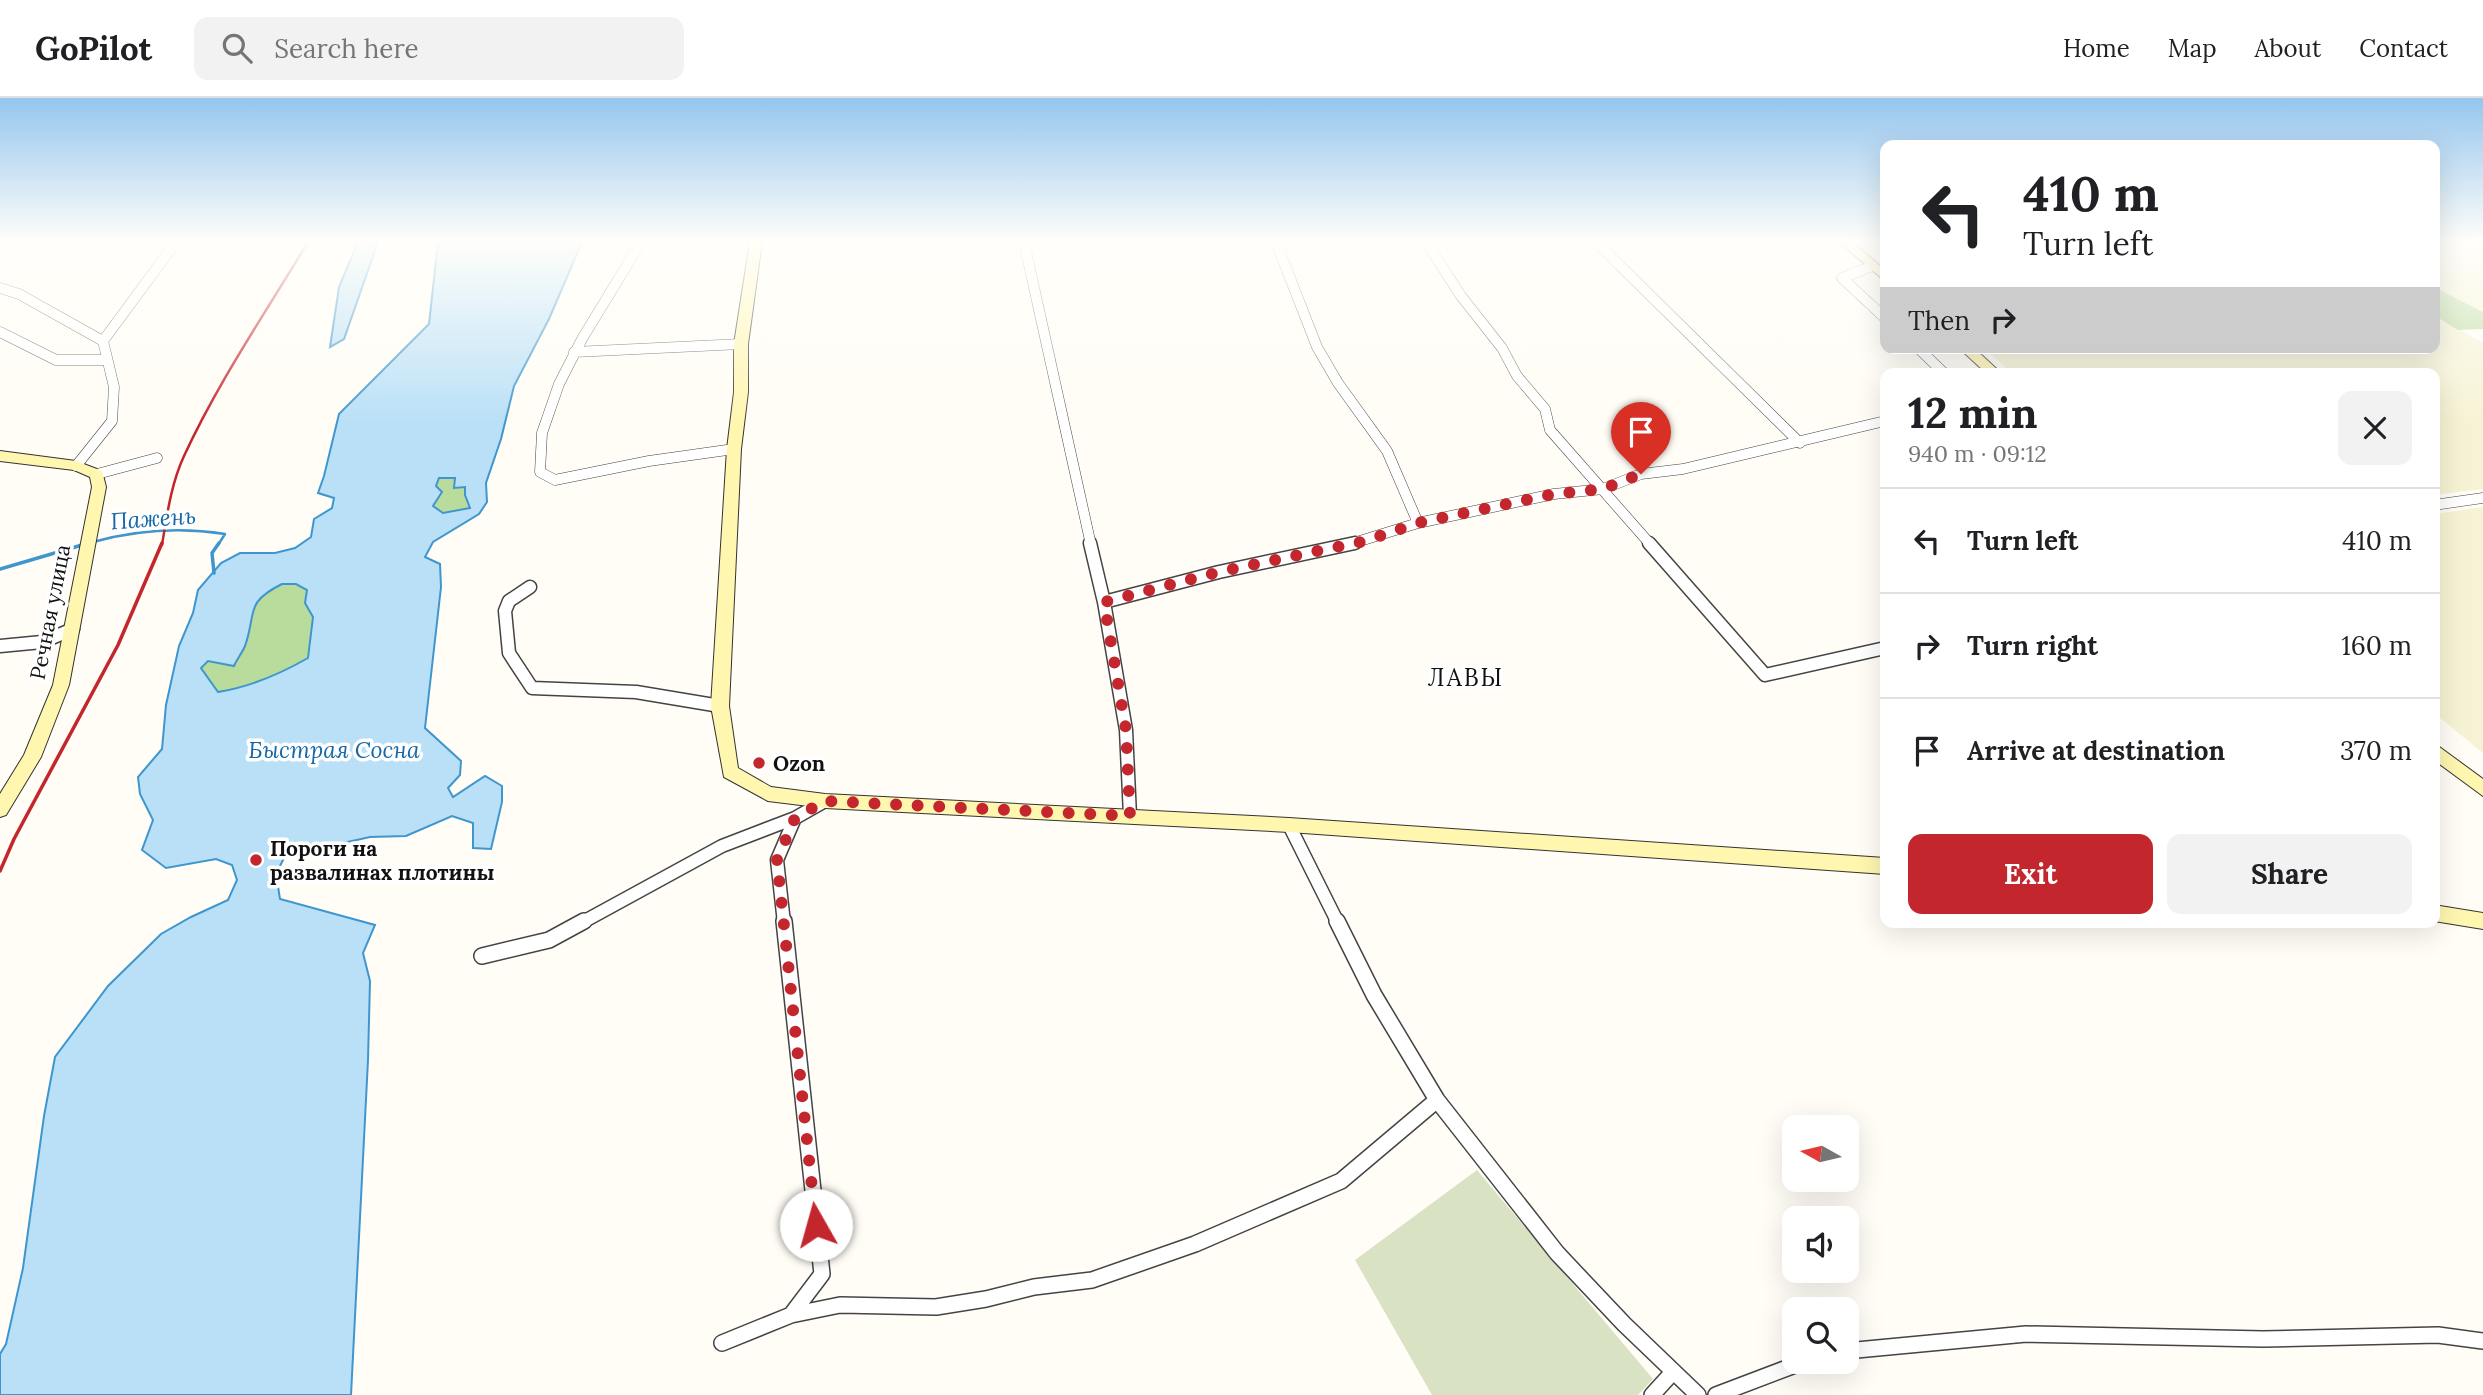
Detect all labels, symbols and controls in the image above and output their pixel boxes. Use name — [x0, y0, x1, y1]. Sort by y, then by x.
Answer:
search box — [194, 17, 684, 80]
text: GoPilot — [35, 27, 152, 69]
icon: search — [218, 29, 256, 67]
text: Search here — [274, 32, 419, 65]
text: Home — [2063, 33, 2130, 64]
text: Map — [2168, 33, 2217, 64]
text: About — [2255, 33, 2321, 64]
text: Contact — [2359, 33, 2448, 64]
text: 410 m — [2023, 162, 2159, 224]
icon: left — [1908, 168, 1999, 259]
text: Turn left — [2023, 223, 2153, 264]
icon: right — [1984, 301, 2022, 339]
text: Then — [1908, 304, 1970, 337]
text: 12 min — [1908, 386, 2038, 440]
button: close — [2338, 391, 2412, 465]
pin — [1611, 402, 1671, 474]
icon: arrive — [1622, 413, 1660, 451]
text: 940 m · 09:12 — [1908, 439, 2047, 468]
water label: Пажень — [109, 501, 197, 535]
icon: left — [1908, 522, 1946, 560]
text: Turn left — [1967, 524, 2078, 557]
text: 410 m — [2342, 524, 2412, 557]
street label: Речная улица — [24, 542, 76, 682]
icon: right — [1908, 627, 1946, 665]
text: Turn right — [1967, 629, 2098, 662]
text: 160 m — [2341, 629, 2412, 662]
district label: ЛАВЫ — [1428, 662, 1504, 693]
icon: arrive — [1908, 732, 1946, 770]
text: Arrive at destination — [1967, 734, 2225, 767]
text: 370 m — [2340, 734, 2412, 767]
water label: Быстрая Сосна — [248, 735, 420, 764]
place label: Ozon — [773, 750, 825, 777]
marker: Ozon — [751, 755, 767, 771]
button: Exit — [1908, 834, 2153, 914]
button: Share — [2167, 834, 2412, 914]
place label: Пороги на развалинах плотины — [270, 835, 494, 886]
marker: Пороги на развалинах плотины — [248, 852, 264, 868]
north arrow — [1782, 1115, 1858, 1192]
map controls — [1782, 1115, 1859, 1374]
position arrow — [779, 1188, 853, 1262]
button: sound — [1782, 1206, 1859, 1283]
button: search — [1782, 1297, 1859, 1374]

